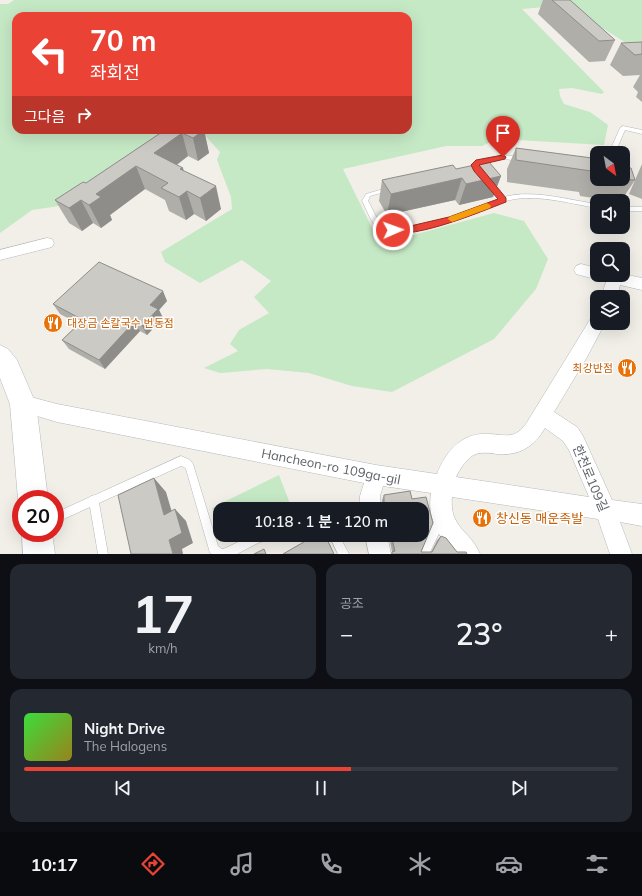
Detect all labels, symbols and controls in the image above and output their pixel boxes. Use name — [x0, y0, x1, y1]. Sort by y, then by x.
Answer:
text: 70 m — [90, 23, 156, 58]
icon: left — [24, 28, 76, 80]
text: 좌회전 — [90, 61, 140, 84]
icon: right — [73, 104, 95, 126]
text: 그다음 — [24, 107, 65, 126]
pin — [486, 116, 520, 157]
icon: arrive — [492, 122, 514, 144]
north arrow — [590, 146, 630, 186]
map controls — [590, 146, 630, 330]
button: sound — [590, 194, 630, 234]
position arrow — [372, 209, 414, 251]
button: search — [590, 242, 630, 282]
button: layers — [590, 290, 630, 330]
restaurant icon: 대장금 손칼국수 번동점 — [42, 312, 64, 334]
place label: 대장금 손칼국수 번동점 — [67, 316, 174, 330]
restaurant icon: 최강반점 — [616, 357, 638, 379]
place label: 최강반점 — [573, 361, 613, 375]
street label: 한천로109길 — [570, 442, 612, 514]
street label: Hancheon-ro 109ga-gil — [260, 445, 402, 487]
speed limit sign: 20 — [12, 490, 64, 542]
restaurant icon: 창신동 매운족발 — [471, 507, 493, 529]
place label: 창신동 매운족발 — [496, 510, 583, 526]
text: 10:18 · 1 분 · 120 m — [254, 512, 388, 531]
text: 17 — [132, 581, 194, 646]
text: 공조 — [340, 595, 364, 611]
text: 23° — [455, 615, 503, 653]
text: − — [340, 620, 353, 648]
text: + — [605, 620, 618, 648]
text: km/h — [148, 640, 178, 656]
text: Night Drive — [84, 719, 165, 738]
text: The Halogens — [84, 738, 167, 754]
icon: previous — [112, 777, 134, 799]
icon: pause — [310, 777, 332, 799]
icon: next — [508, 777, 530, 799]
icon: directions — [139, 850, 167, 878]
icon: music — [228, 850, 256, 878]
icon: phone — [317, 850, 345, 878]
icon: climate — [406, 850, 434, 878]
icon: car — [495, 850, 523, 878]
icon: filters — [583, 850, 611, 878]
text: 10:17 — [30, 853, 78, 876]

